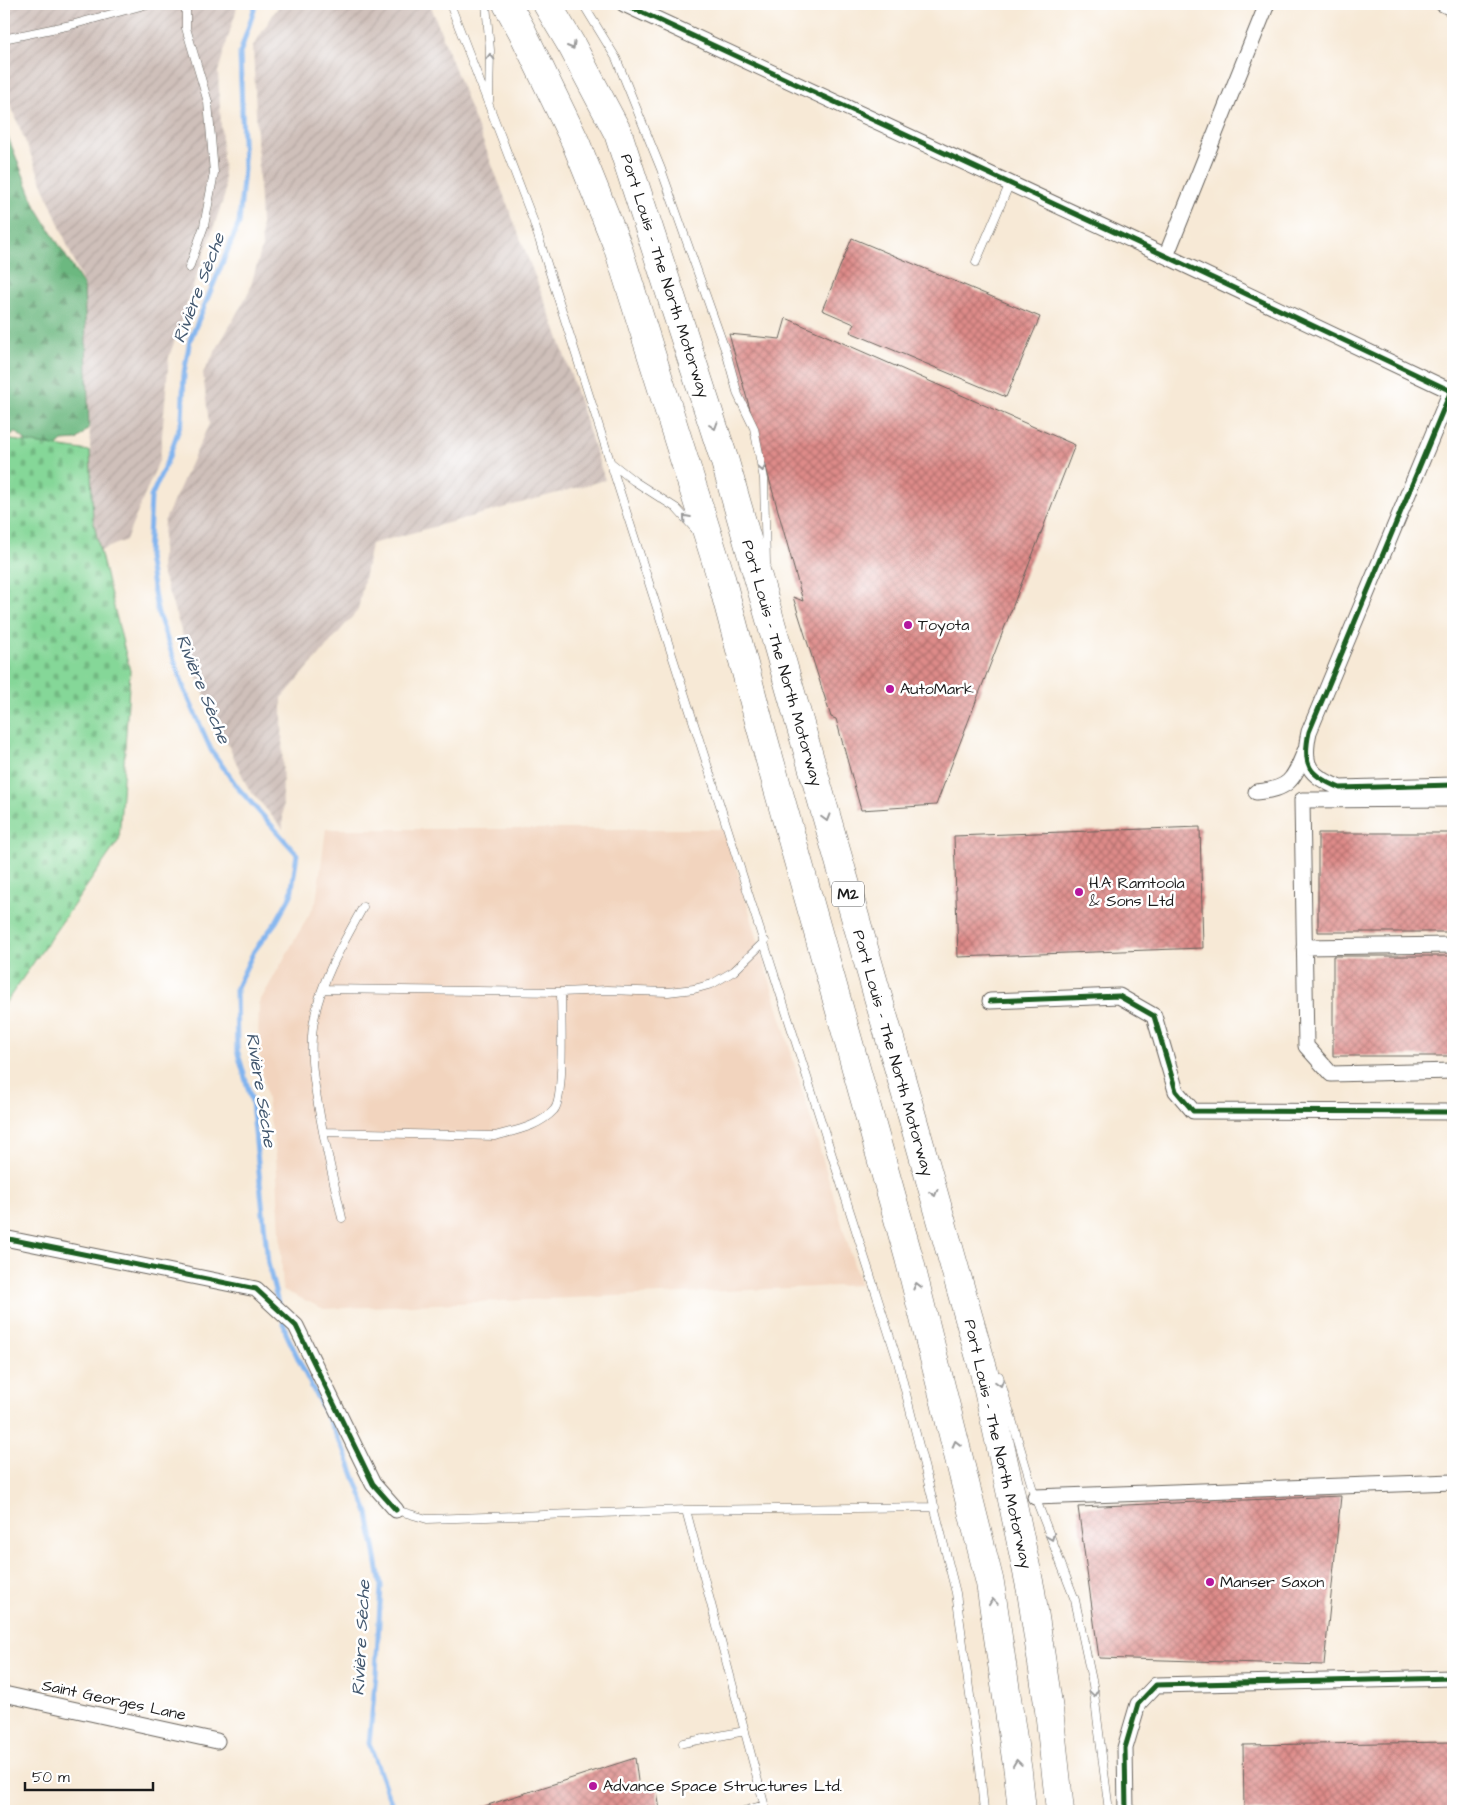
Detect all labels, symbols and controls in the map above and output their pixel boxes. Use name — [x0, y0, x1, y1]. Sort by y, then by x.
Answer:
one-way arrow — [565, 40, 575, 49]
one-way arrow — [485, 53, 495, 60]
street label: Port Louis – The North Motorway — [614, 151, 715, 401]
water label: Rivière Sèche — [167, 228, 232, 346]
one-way arrow — [708, 422, 718, 430]
one-way arrow — [756, 464, 766, 473]
one-way arrow — [683, 515, 692, 524]
street label: Port Louis – The North Motorway — [735, 537, 828, 789]
place label: Toyota — [918, 614, 969, 637]
marker: Toyota — [902, 619, 914, 631]
water label: Rivière Sèche — [170, 631, 237, 748]
place label: AutoMark — [900, 678, 974, 700]
marker: AutoMark — [884, 683, 896, 695]
one-way arrow — [820, 814, 831, 823]
place label: H.A Ramtoola & Sons Ltd — [1089, 872, 1185, 912]
road number: M2 — [832, 882, 864, 906]
marker: H.A Ramtoola & Sons Ltd — [1073, 886, 1085, 898]
street label: Port Louis – The North Motorway — [846, 927, 939, 1179]
water label: Rivière Sèche — [240, 1031, 283, 1150]
one-way arrow — [928, 1188, 938, 1197]
one-way arrow — [912, 1283, 922, 1291]
street label: Port Louis – The North Motorway — [958, 1317, 1037, 1571]
one-way arrow — [995, 1378, 1005, 1387]
one-way arrow — [951, 1440, 962, 1449]
one-way arrow — [1045, 1532, 1055, 1541]
place label: Manser Saxon — [1220, 1571, 1324, 1593]
marker: Manser Saxon — [1204, 1576, 1216, 1588]
water label: Rivière Sèche — [345, 1578, 377, 1696]
one-way arrow — [988, 1598, 999, 1606]
street label: Saint Georges Lane — [40, 1674, 188, 1727]
one-way arrow — [1089, 1689, 1099, 1698]
one-way arrow — [1012, 1758, 1023, 1766]
scale bar — [25, 1760, 152, 1792]
text: 50 m — [32, 1767, 70, 1788]
place label: Advance Space Structures Ltd. — [603, 1775, 842, 1797]
marker: Advance Space Structures Ltd. — [587, 1780, 599, 1792]

